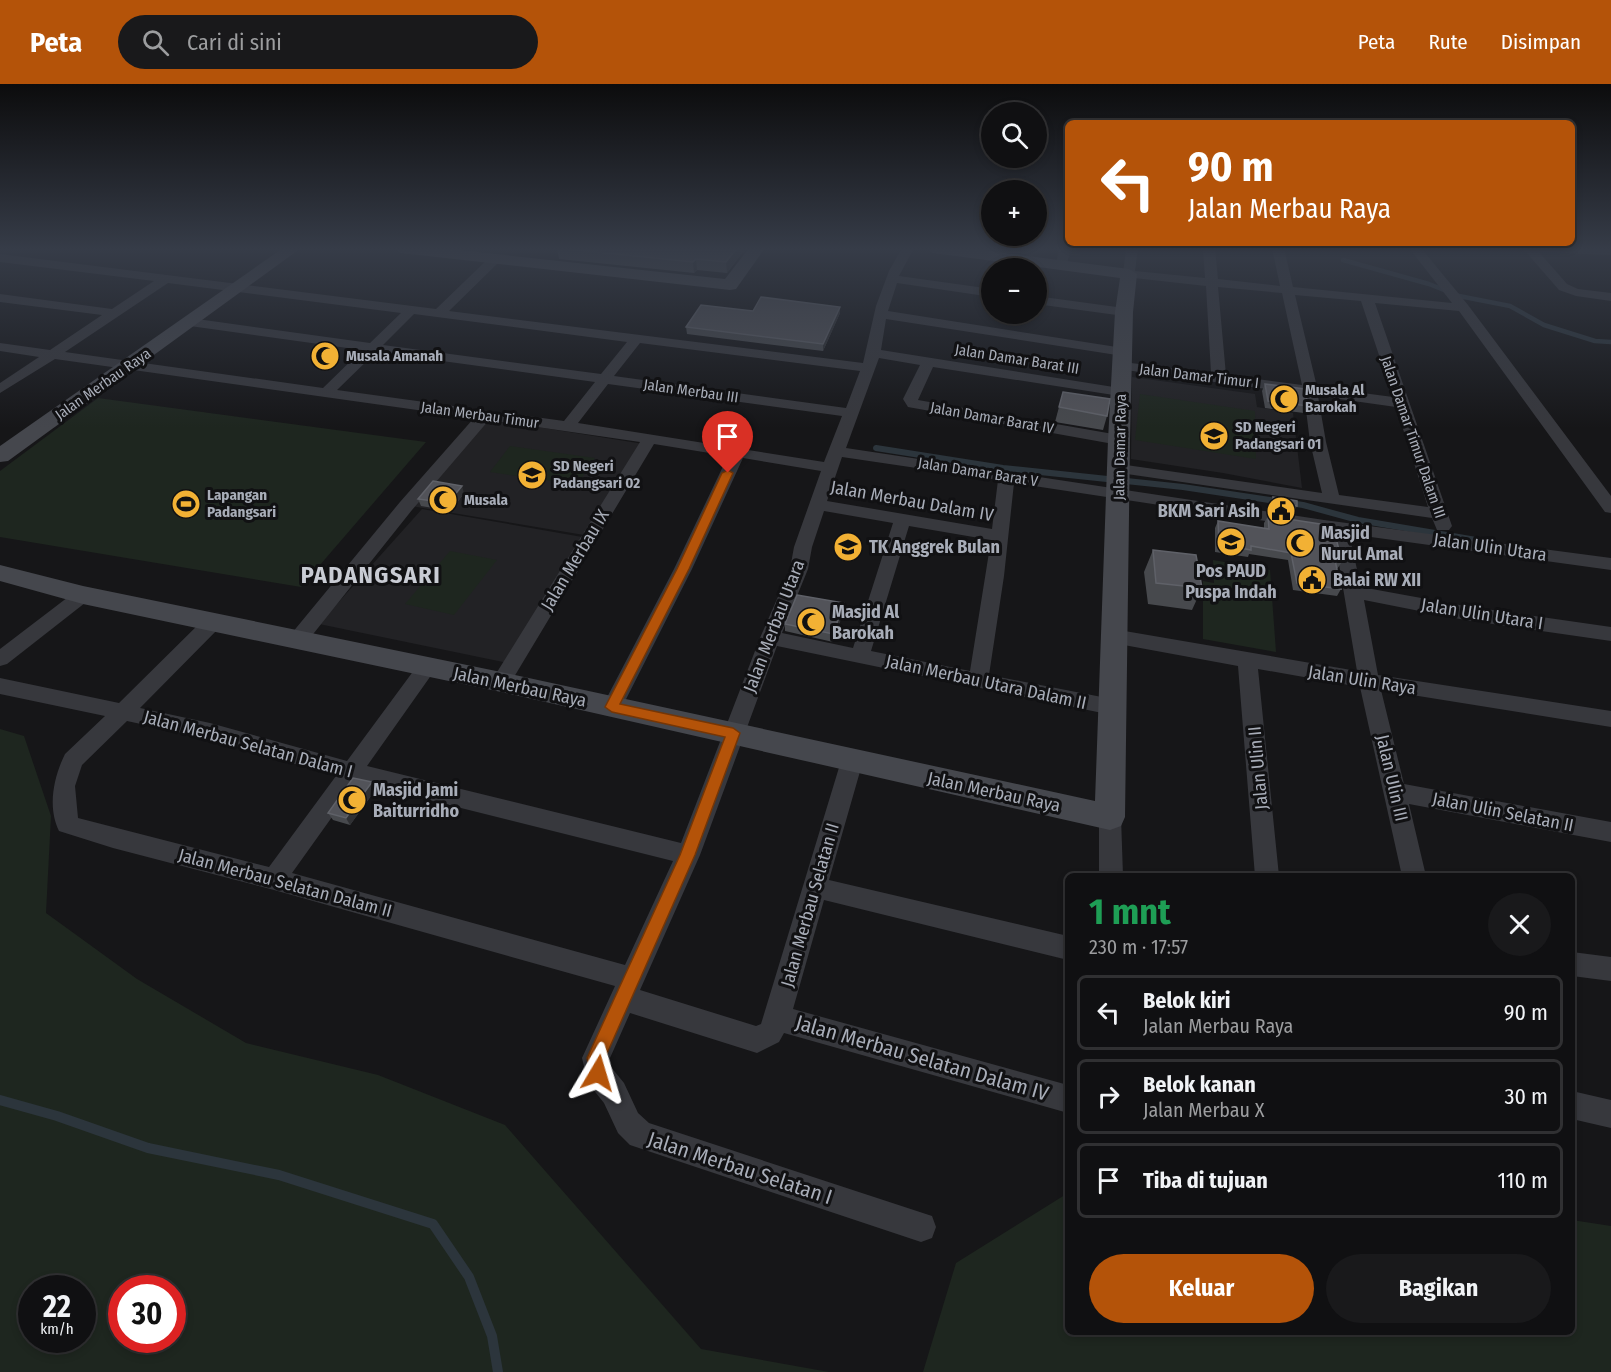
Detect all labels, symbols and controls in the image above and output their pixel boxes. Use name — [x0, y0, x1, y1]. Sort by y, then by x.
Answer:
search box — [118, 15, 538, 69]
text: Peta — [30, 26, 82, 59]
icon: search — [139, 26, 172, 59]
text: Cari di sini — [187, 29, 282, 56]
text: Peta — [1358, 29, 1395, 55]
text: Rute — [1428, 29, 1468, 55]
text: Disimpan — [1501, 29, 1581, 55]
map controls — [981, 102, 1047, 324]
button: search — [981, 102, 1047, 168]
text: 90 m — [1188, 142, 1273, 192]
icon: left — [1089, 144, 1167, 222]
button: + — [981, 180, 1047, 246]
text: Jalan Merbau Raya — [1188, 193, 1391, 225]
button: − — [981, 258, 1047, 324]
mosque icon: Musala Amanah — [309, 340, 341, 372]
street label: Jalan Damar Barat III — [954, 340, 1080, 378]
street label: Jalan Merbau Raya — [52, 344, 154, 424]
place label: Musala Amanah — [346, 347, 443, 365]
street label: Jalan Damar Timur Dalam III — [1377, 354, 1449, 520]
street label: Jalan Damar Timur I — [1138, 360, 1260, 392]
street label: Jalan Merbau III — [642, 375, 740, 407]
place label: Musala Al Barokah — [1305, 381, 1365, 416]
mosque icon: Musala Al Barokah — [1268, 383, 1300, 415]
street label: Jalan Damar Raya — [1110, 394, 1130, 500]
street label: Jalan Merbau Timur — [420, 398, 541, 432]
street label: Jalan Damar Barat IV — [929, 398, 1056, 438]
pin — [702, 411, 753, 473]
place label: SD Negeri Padangsari 01 — [1235, 418, 1321, 453]
icon: arrive — [711, 420, 744, 453]
school or university icon: SD Negeri Padangsari 01 — [1198, 420, 1230, 452]
street label: Jalan Damar Barat V — [917, 454, 1040, 490]
place label: SD Negeri Padangsari 02 — [553, 457, 640, 492]
school or university icon: SD Negeri Padangsari 02 — [516, 459, 548, 491]
street label: Jalan Merbau Dalam IV — [829, 476, 996, 526]
mosque icon: Musala — [427, 484, 459, 516]
place label: Lapangan Padangsari — [207, 486, 276, 521]
sports icon: Lapangan Padangsari — [170, 488, 202, 520]
place label: Musala — [464, 491, 508, 509]
public building icon: BKM Sari Asih — [1265, 495, 1297, 527]
place label: BKM Sari Asih — [1158, 500, 1260, 522]
street label: Jalan Merbau IX — [536, 505, 614, 615]
place label: Masjid Nurul Amal — [1321, 522, 1403, 565]
school or university icon: Pos PAUD Puspa Indah — [1215, 526, 1247, 558]
mosque icon: Masjid Nurul Amal — [1284, 527, 1316, 559]
street label: Jalan Ulin Utara — [1432, 528, 1548, 566]
school or university icon: TK Anggrek Bulan — [832, 531, 864, 563]
place label: TK Anggrek Bulan — [869, 536, 1000, 558]
street label: Jalan Merbau Utara — [739, 556, 809, 695]
place label: Pos PAUD Puspa Indah — [1185, 560, 1277, 603]
district label: PADANGSARI — [301, 561, 441, 589]
public building icon: Balai RW XII — [1296, 564, 1328, 596]
place label: Balai RW XII — [1333, 569, 1421, 591]
street label: Jalan Ulin Utara I — [1420, 594, 1544, 634]
place label: Masjid Al Barokah — [832, 601, 899, 644]
mosque icon: Masjid Al Barokah — [795, 606, 827, 638]
street label: Jalan Merbau Utara Dalam II — [884, 650, 1088, 714]
street label: Jalan Ulin Raya — [1306, 661, 1418, 699]
street label: Jalan Merbau Raya — [451, 662, 589, 712]
street label: Jalan Merbau Selatan Dalam I — [141, 706, 355, 782]
street label: Jalan Ulin II — [1243, 725, 1273, 811]
street label: Jalan Ulin III — [1371, 732, 1413, 824]
street label: Jalan Merbau Raya — [925, 767, 1063, 817]
place label: Masjid Jami Baiturridho — [373, 779, 459, 822]
mosque icon: Masjid Jami Baiturridho — [336, 784, 368, 816]
street label: Jalan Ulin Selatan II — [1431, 788, 1575, 836]
street label: Jalan Merbau Selatan II — [776, 820, 844, 990]
street label: Jalan Merbau Selatan Dalam II — [176, 844, 394, 922]
text: 1 mnt — [1089, 890, 1171, 934]
button: close — [1488, 893, 1551, 956]
text: 230 m · 17:57 — [1089, 935, 1188, 959]
text: Belok kiri — [1143, 987, 1231, 1014]
icon: left — [1092, 996, 1125, 1029]
text: 90 m — [1504, 999, 1548, 1026]
street label: Jalan Merbau Selatan Dalam IV — [792, 1009, 1052, 1107]
text: Jalan Merbau Raya — [1143, 1014, 1293, 1038]
position arrow — [566, 1041, 630, 1105]
text: Belok kanan — [1143, 1071, 1256, 1098]
icon: right — [1092, 1080, 1125, 1113]
text: 30 m — [1505, 1083, 1548, 1110]
text: Jalan Merbau X — [1143, 1098, 1265, 1122]
street label: Jalan Merbau Selatan I — [644, 1126, 836, 1210]
icon: arrive — [1092, 1164, 1125, 1197]
text: Tiba di tujuan — [1143, 1167, 1268, 1194]
text: 110 m — [1498, 1167, 1548, 1194]
button: Keluar — [1089, 1254, 1314, 1323]
button: Bagikan — [1326, 1254, 1551, 1323]
speed limit sign: 30 — [108, 1275, 186, 1353]
text: 22 — [43, 1289, 71, 1325]
text: km/h — [40, 1320, 74, 1338]

